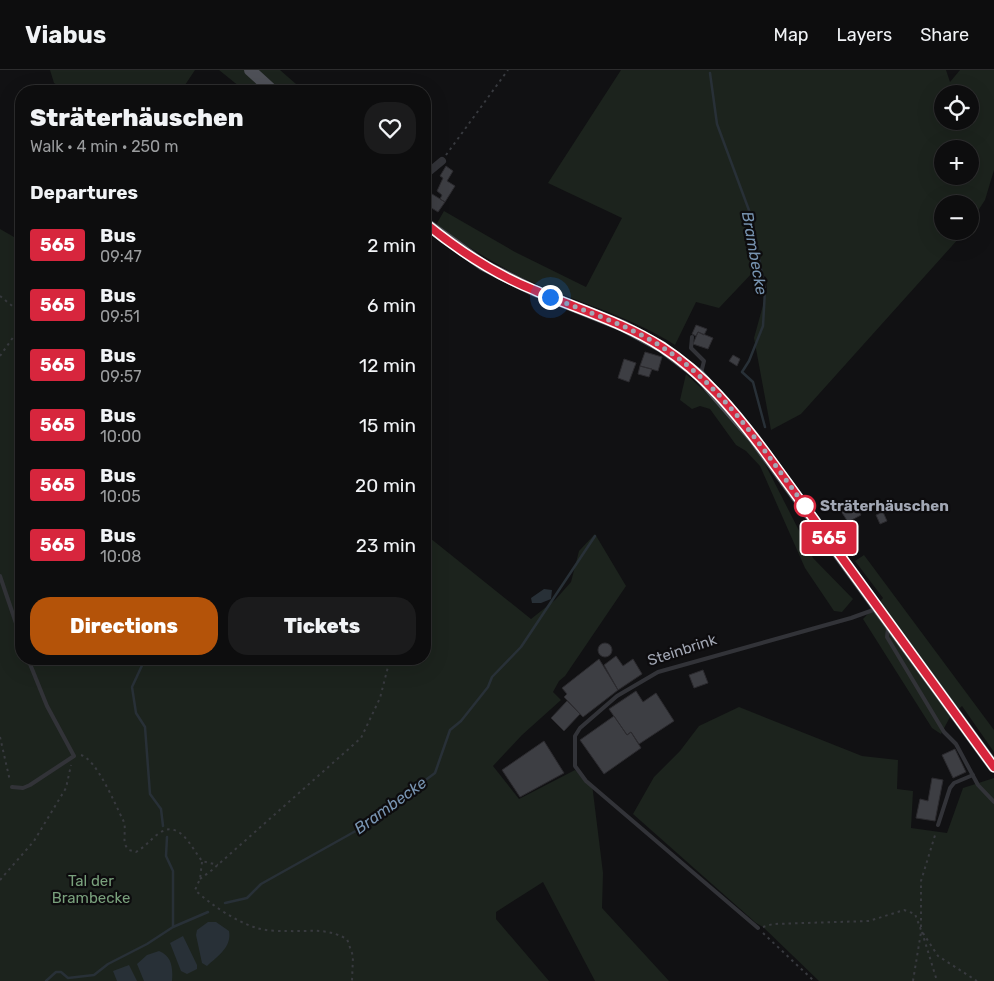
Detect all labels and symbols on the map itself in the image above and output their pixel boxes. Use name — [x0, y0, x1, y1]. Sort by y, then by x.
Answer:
water label: Brambecke — [738, 210, 771, 296]
your location — [538, 285, 563, 310]
marker: Sträterhäuschen — [794, 495, 816, 517]
place label: Sträterhäuschen — [820, 497, 949, 515]
line badge: 565 — [800, 522, 858, 554]
street label: Steinbrink — [645, 630, 719, 670]
water label: Brambecke — [351, 773, 430, 838]
park label: Tal der Brambecke — [52, 872, 130, 907]

